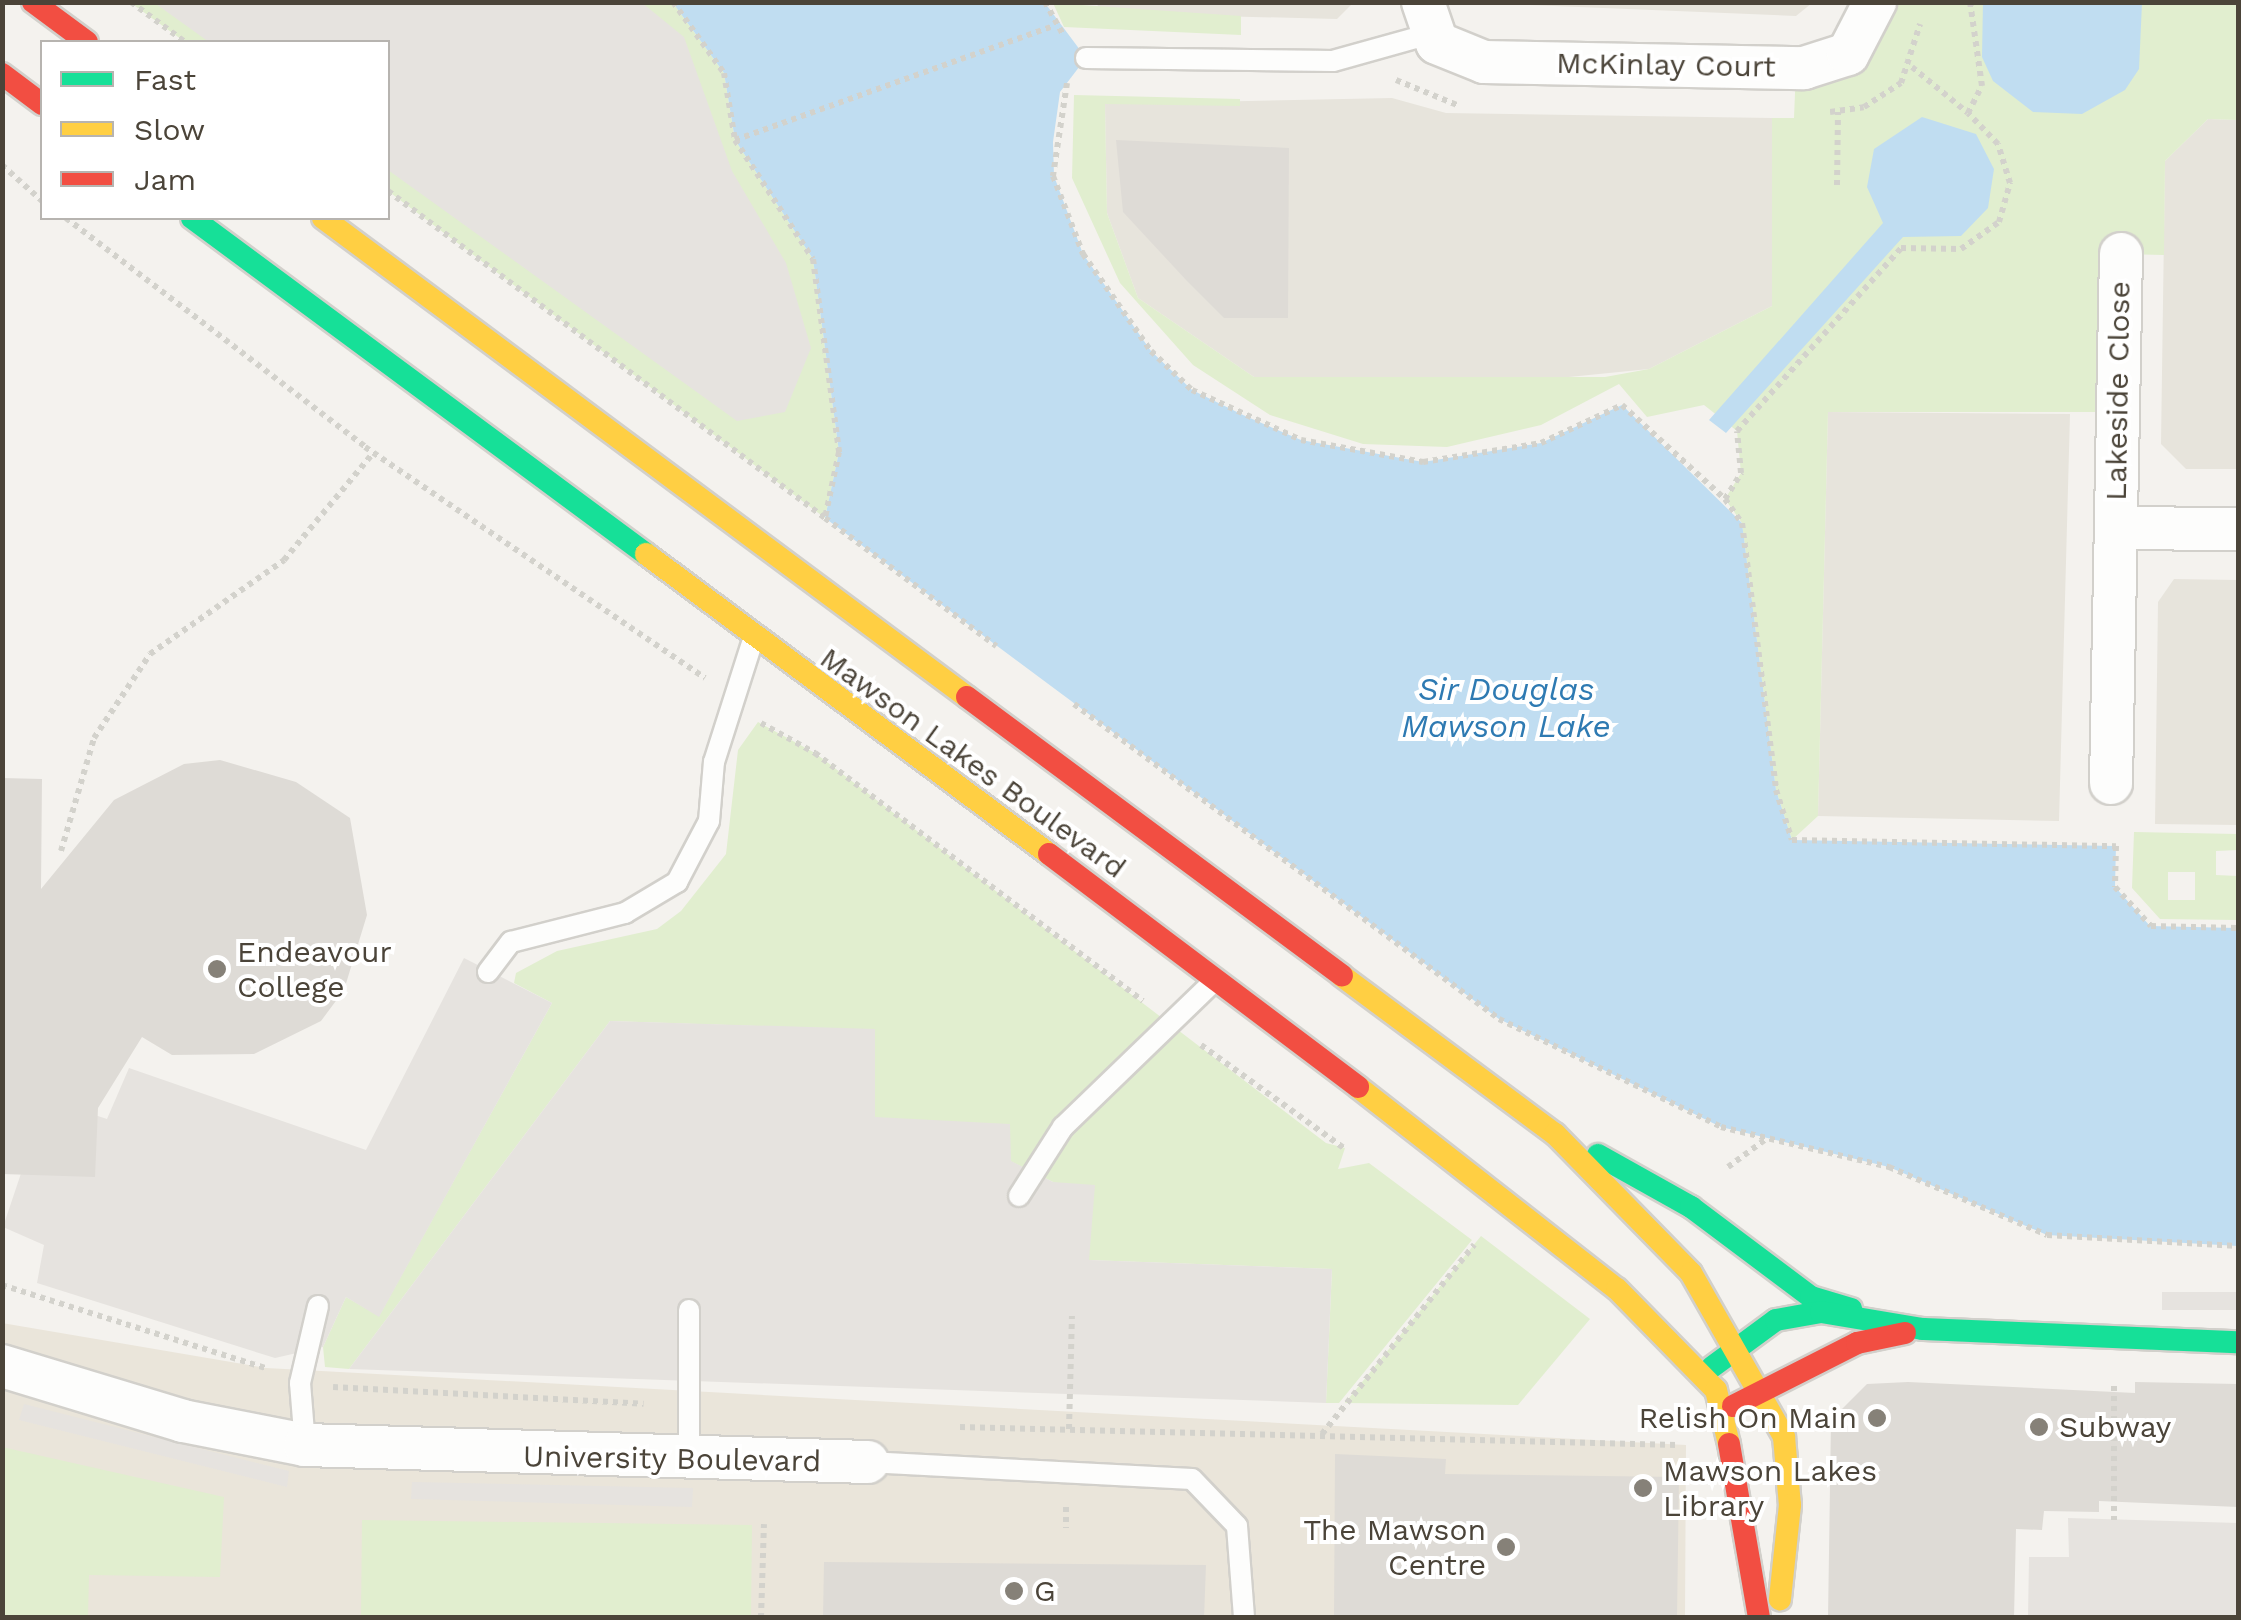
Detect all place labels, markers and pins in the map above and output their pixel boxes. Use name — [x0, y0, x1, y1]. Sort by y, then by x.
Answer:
place label: Endeavour College — [237, 934, 392, 1004]
marker: Endeavour College — [206, 958, 228, 980]
place label: Relish On Main — [1638, 1400, 1857, 1436]
marker: Relish On Main — [1866, 1407, 1888, 1429]
place label: Subway — [2059, 1409, 2171, 1445]
marker: Subway — [2028, 1416, 2050, 1438]
place label: Mawson Lakes Library — [1663, 1453, 1877, 1524]
marker: Mawson Lakes Library — [1632, 1477, 1654, 1499]
place label: The Mawson Centre — [1303, 1512, 1486, 1582]
marker: The Mawson Centre — [1495, 1536, 1517, 1558]
place label: G — [1034, 1573, 1056, 1609]
marker: G — [1003, 1580, 1025, 1602]

